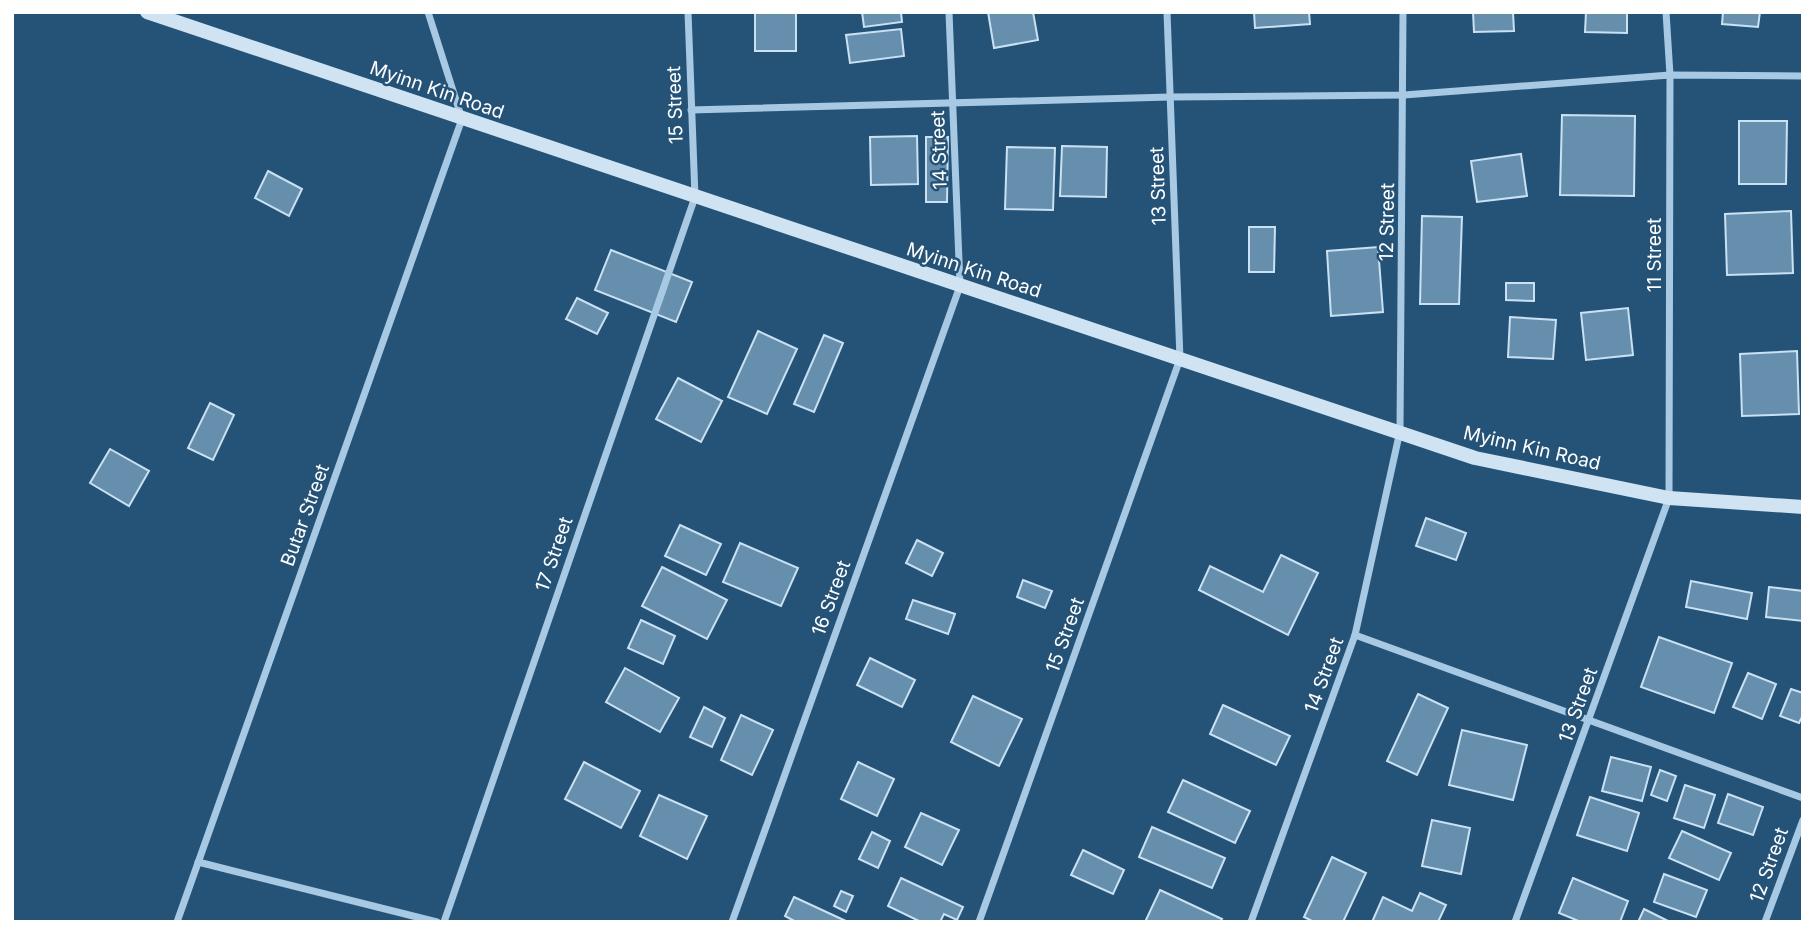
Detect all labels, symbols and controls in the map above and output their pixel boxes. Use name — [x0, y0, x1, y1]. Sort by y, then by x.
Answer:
street label: Myinn Kin Road — [367, 56, 507, 124]
street label: 15 Street — [662, 65, 688, 145]
street label: 14 Street — [926, 110, 952, 190]
street label: 13 Street — [1145, 146, 1171, 226]
street label: 12 Street — [1375, 183, 1399, 261]
street label: 11 Street — [1643, 218, 1666, 292]
street label: Myinn Kin Road — [904, 237, 1044, 303]
street label: Myinn Kin Road — [1461, 421, 1603, 475]
street label: Butar Street — [276, 461, 334, 569]
street label: 17 Street — [531, 514, 577, 594]
street label: 16 Street — [807, 557, 855, 639]
street label: 15 Street — [1041, 594, 1089, 676]
street label: 14 Street — [1300, 634, 1348, 716]
street label: 13 Street — [1554, 664, 1602, 746]
street label: 12 Street — [1745, 824, 1793, 906]

